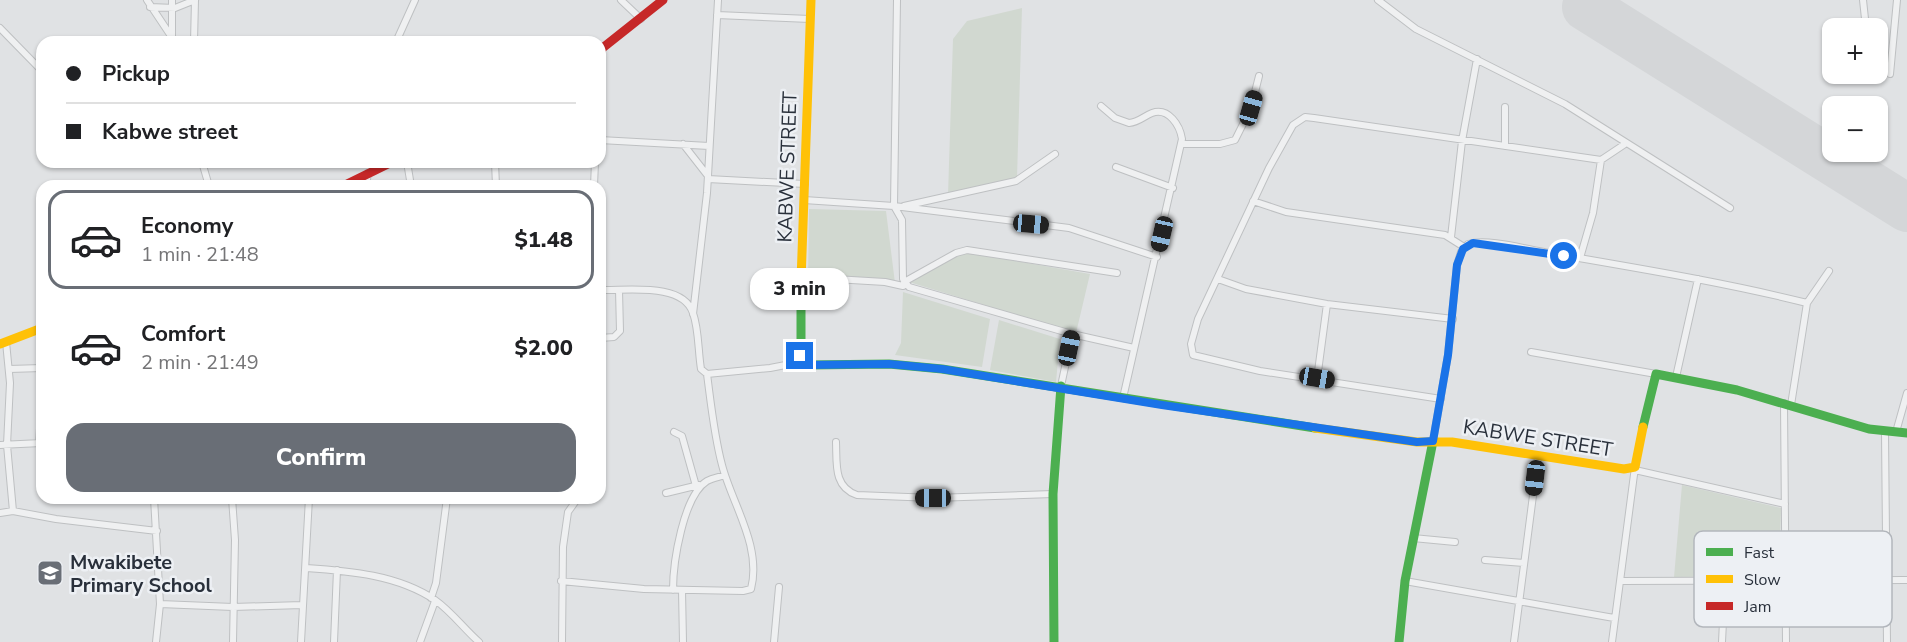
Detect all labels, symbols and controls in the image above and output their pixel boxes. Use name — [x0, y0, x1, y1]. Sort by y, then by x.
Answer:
map controls — [1822, 18, 1888, 162]
button: + — [1822, 18, 1888, 84]
text: Pickup — [102, 59, 170, 89]
car — [1237, 88, 1265, 128]
street label: KABWE STREET — [771, 91, 804, 243]
button: − — [1822, 96, 1888, 162]
text: Kabwe street — [102, 117, 238, 147]
text: Economy — [141, 211, 233, 241]
icon: car — [69, 213, 123, 267]
car — [1012, 213, 1050, 235]
car — [1149, 214, 1175, 254]
text: $1.48 — [514, 225, 573, 255]
text: 1 min · 21:48 — [141, 241, 259, 268]
route start — [1550, 242, 1577, 269]
callout: 3 min — [750, 269, 850, 311]
text: 3 min — [773, 275, 826, 302]
text: Comfort — [141, 319, 225, 349]
icon: car — [69, 321, 123, 375]
car — [1056, 329, 1082, 367]
text: $2.00 — [514, 333, 573, 363]
route end — [786, 342, 813, 369]
text: 2 min · 21:49 — [141, 349, 259, 376]
car — [1298, 366, 1336, 390]
street label: KABWE STREET — [1461, 413, 1615, 464]
button: Confirm — [66, 423, 576, 492]
car — [1524, 459, 1546, 497]
car — [915, 489, 951, 507]
legend — [1694, 531, 1892, 627]
text: Fast — [1744, 542, 1775, 564]
place label: Mwakibete Primary School — [70, 549, 212, 599]
school or university icon: Mwakibete Primary School — [35, 558, 65, 588]
text: Slow — [1744, 569, 1781, 591]
text: Jam — [1743, 596, 1771, 618]

